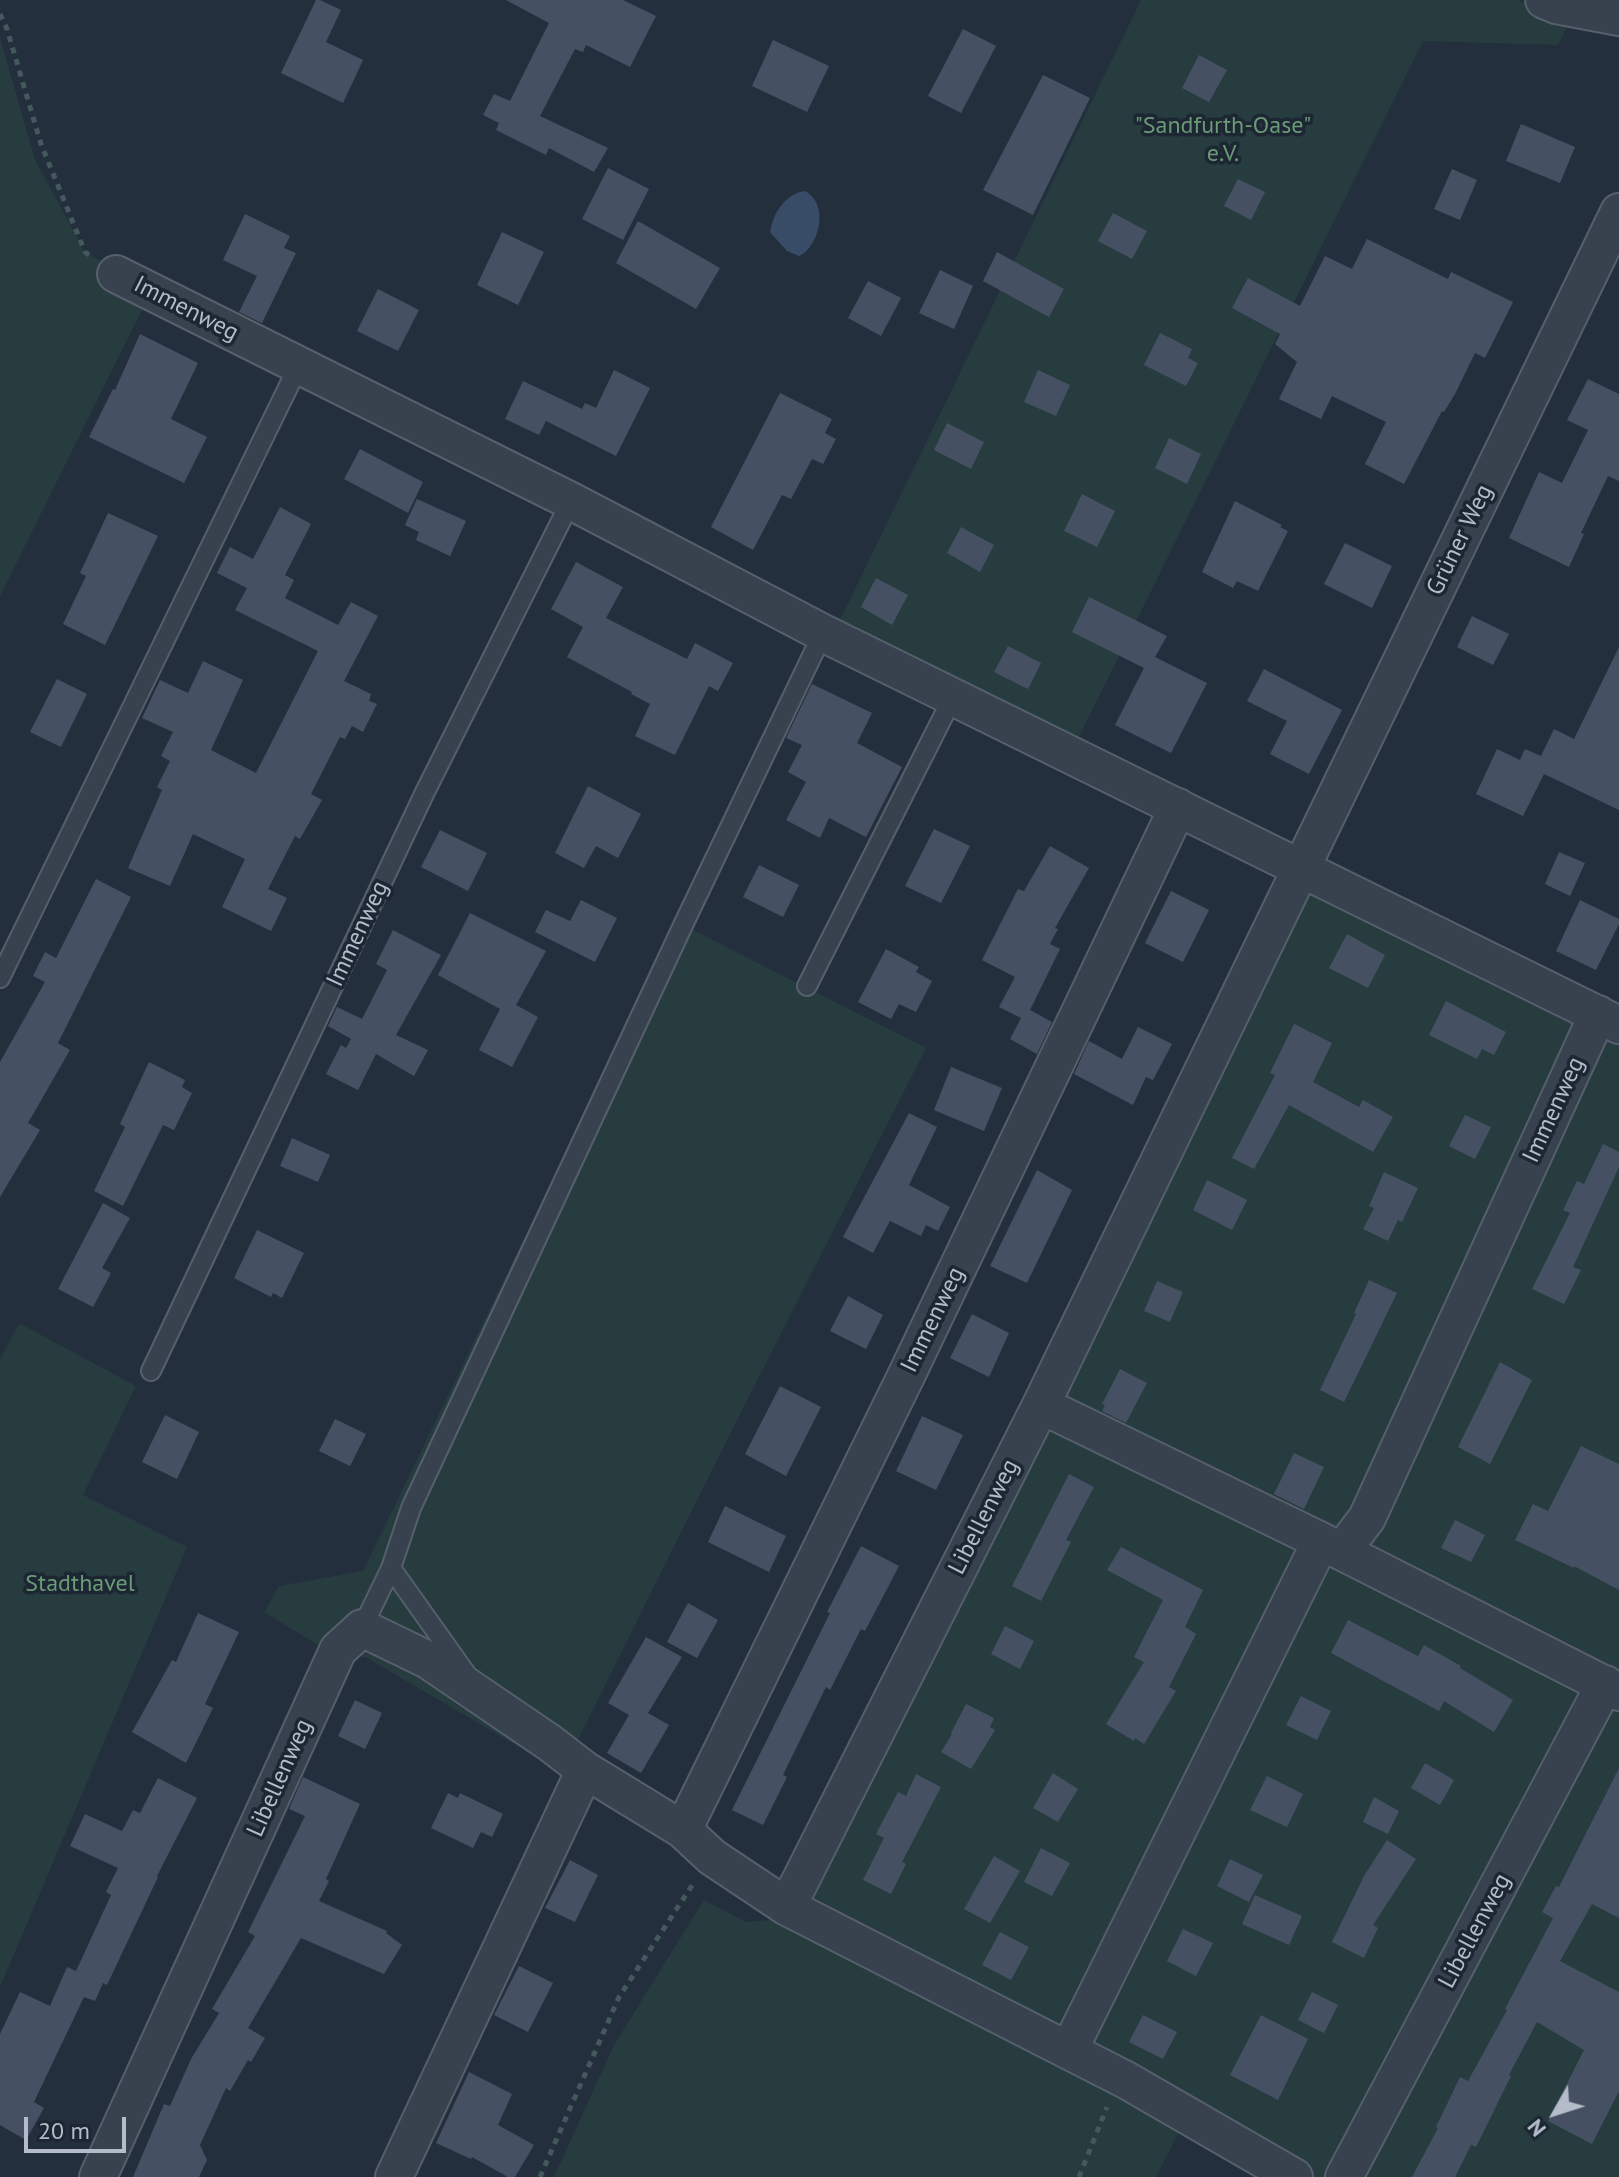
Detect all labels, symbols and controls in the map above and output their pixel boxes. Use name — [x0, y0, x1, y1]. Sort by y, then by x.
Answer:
park label: "Sandfurth-Oase" e.V. — [1135, 112, 1311, 168]
street label: Immenweg — [129, 270, 243, 348]
street label: Grüner Weg — [1421, 480, 1499, 600]
street label: Immenweg — [321, 876, 395, 992]
street label: Immenweg — [1517, 1052, 1591, 1168]
street label: Immenweg — [895, 1263, 971, 1377]
street label: Libellenweg — [943, 1455, 1025, 1579]
park label: Stadthavel — [25, 1570, 135, 1598]
street label: Libellenweg — [241, 1715, 319, 1841]
street label: Libellenweg — [1433, 1869, 1517, 1993]
north arrow — [1515, 2073, 1595, 2153]
scale bar — [28, 2101, 130, 2151]
text: N — [1521, 2114, 1552, 2143]
text: 20 m — [38, 2115, 90, 2146]

